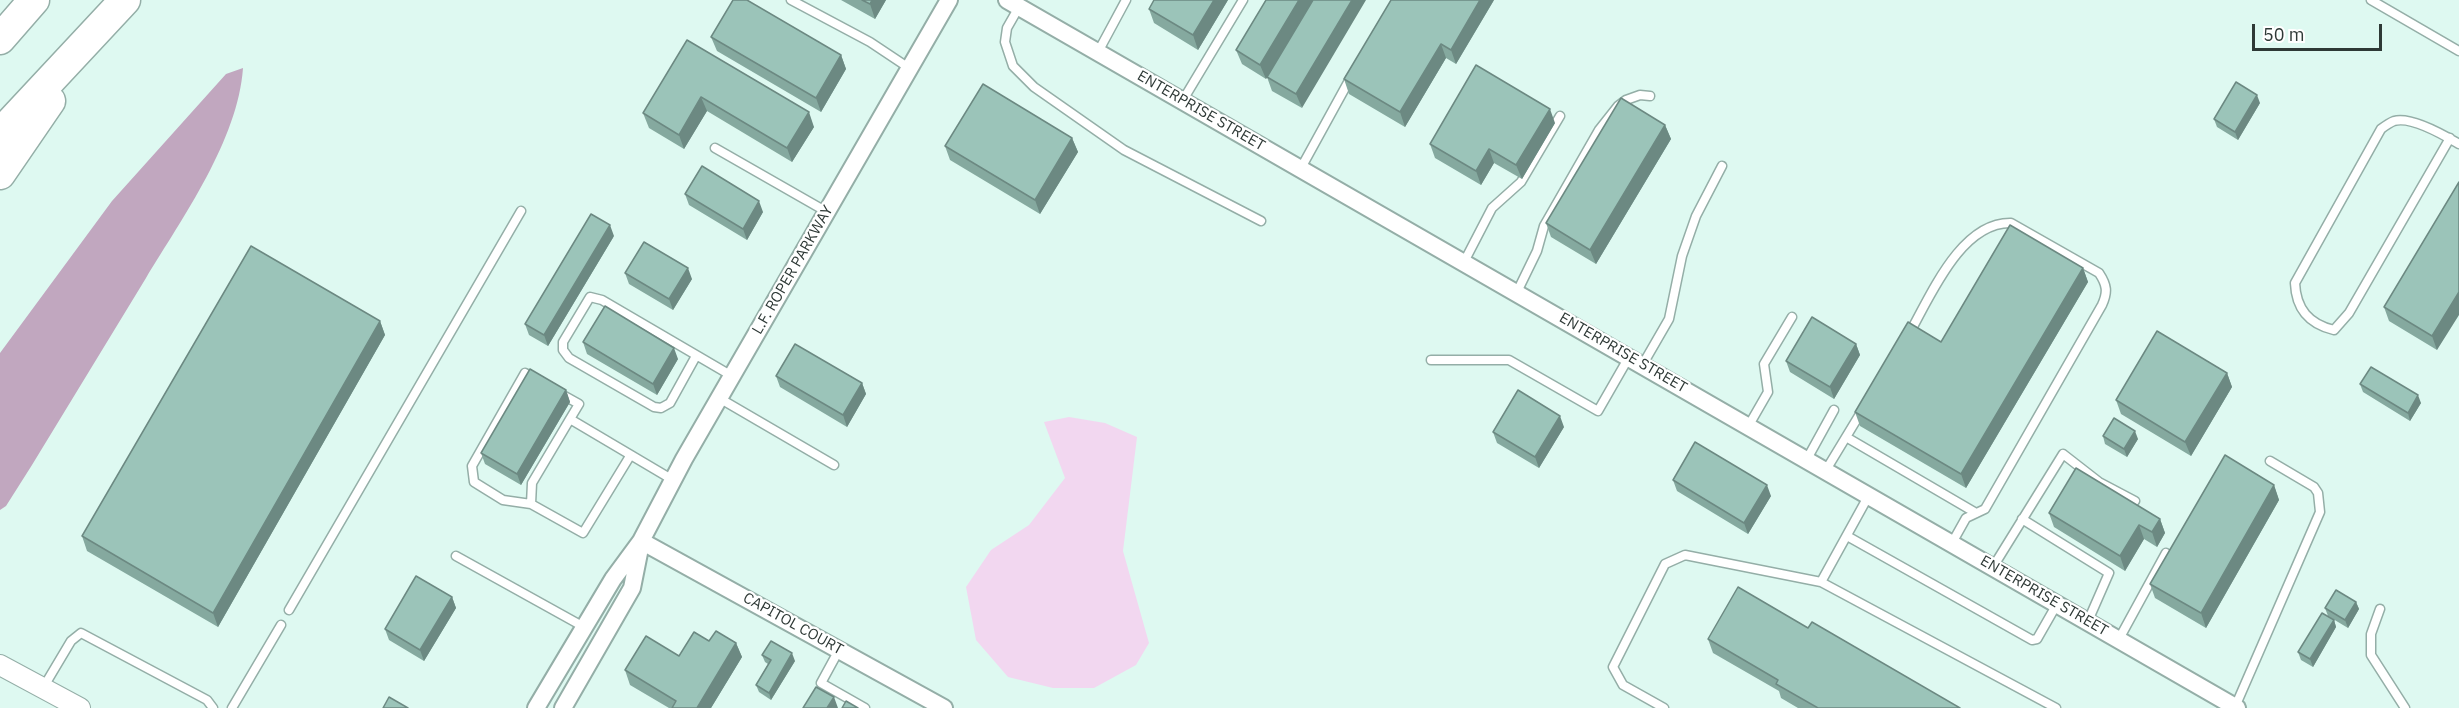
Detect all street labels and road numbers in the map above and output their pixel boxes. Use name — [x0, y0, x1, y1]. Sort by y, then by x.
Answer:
street label: ENTERPRISE STREET — [1134, 67, 1268, 155]
street label: L.F. ROPER PARKWAY — [749, 202, 837, 338]
street label: ENTERPRISE STREET — [1556, 309, 1690, 397]
street label: ENTERPRISE STREET — [1977, 552, 2111, 640]
street label: CAPITOL COURT — [740, 589, 846, 659]

